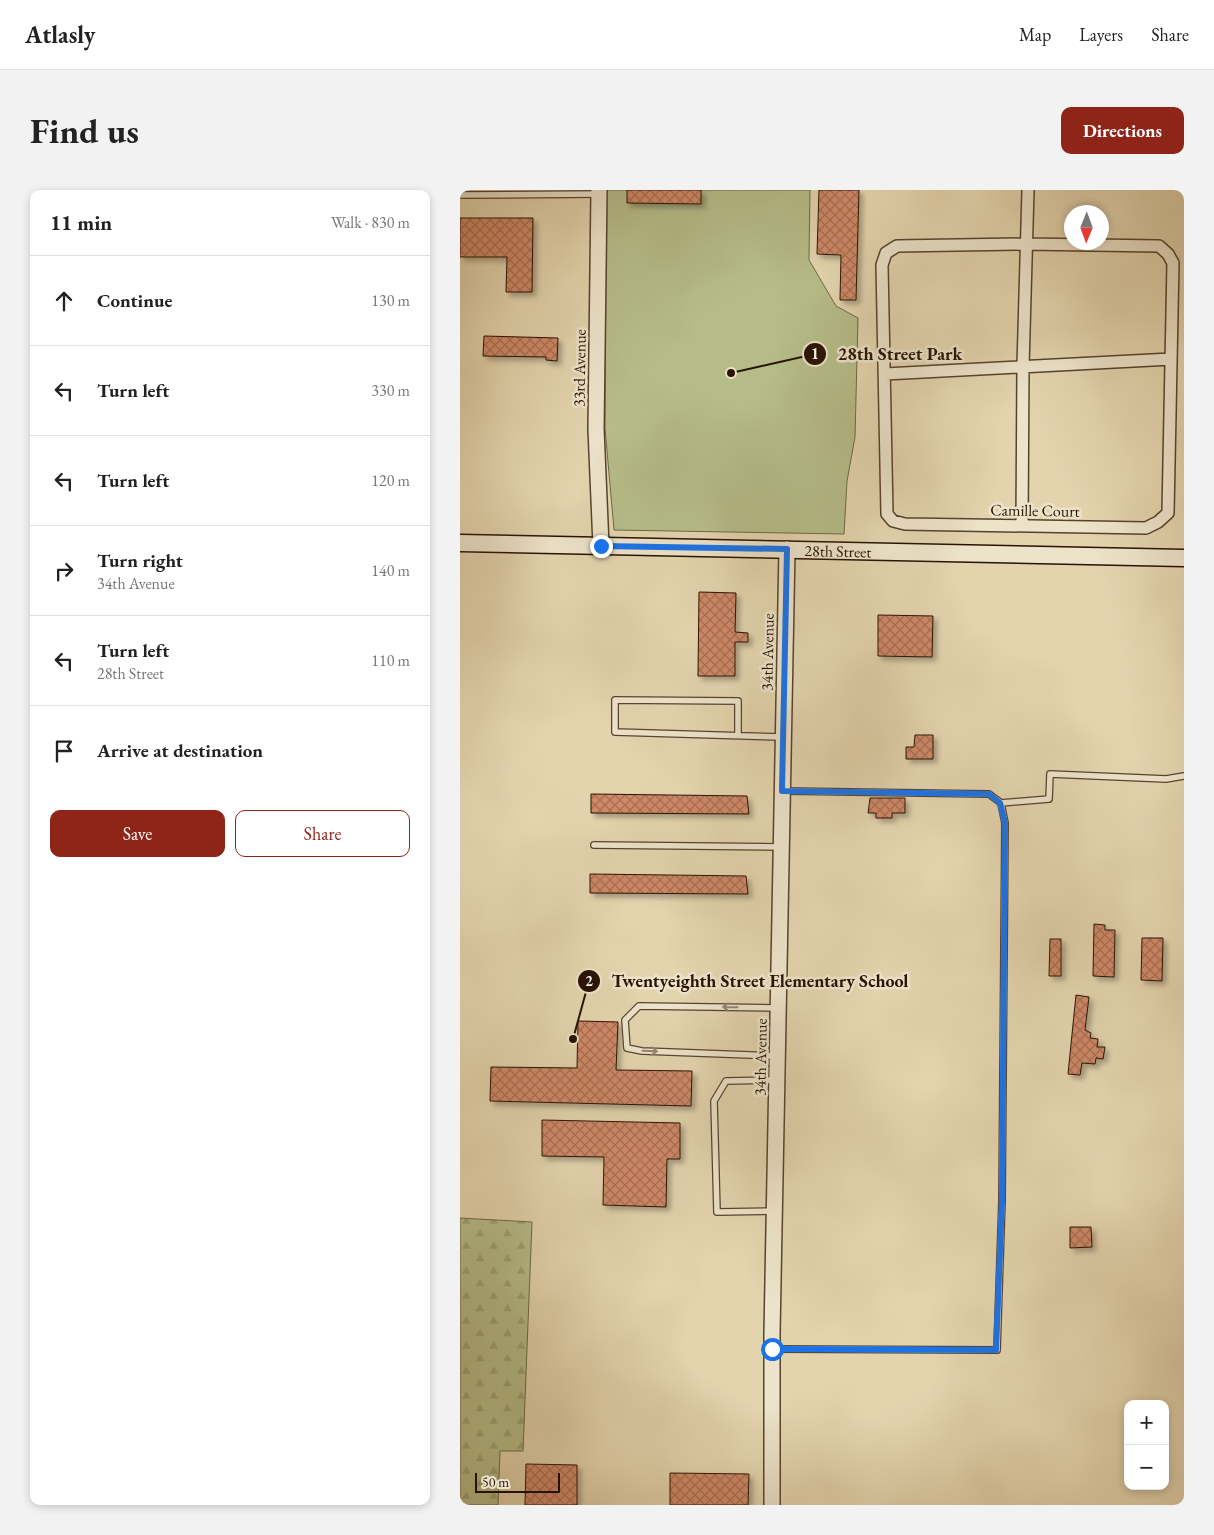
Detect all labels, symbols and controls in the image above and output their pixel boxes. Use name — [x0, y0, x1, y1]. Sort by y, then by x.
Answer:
text: Atlasly — [25, 19, 95, 50]
text: Map — [1019, 23, 1051, 46]
text: Layers — [1079, 23, 1123, 46]
text: Share — [1151, 23, 1189, 46]
button: Directions — [1061, 107, 1184, 154]
text: Find us — [30, 108, 139, 153]
north arrow — [1064, 205, 1109, 250]
text: 11 min — [50, 209, 112, 236]
text: Walk · 830 m — [331, 212, 410, 233]
icon: ahead — [50, 287, 78, 315]
text: Continue — [97, 288, 172, 313]
text: 130 m — [371, 290, 410, 311]
street label: 33rd Avenue — [568, 329, 591, 407]
callout: 28th Street Park — [803, 338, 972, 371]
text: 28th Street Park — [838, 342, 963, 365]
text: 1 — [811, 344, 819, 363]
icon: left — [50, 377, 78, 405]
text: Turn left — [97, 378, 169, 403]
text: 330 m — [371, 380, 410, 401]
icon: left — [50, 467, 78, 495]
text: Turn left — [97, 468, 169, 493]
text: 120 m — [371, 470, 410, 491]
street label: Camille Court — [990, 499, 1080, 522]
route end — [590, 535, 613, 558]
street label: 28th Street — [804, 540, 872, 563]
text: Turn right — [97, 548, 183, 573]
icon: right — [50, 557, 78, 585]
text: 140 m — [371, 560, 410, 581]
text: 34th Avenue — [97, 573, 175, 594]
street label: 34th Avenue — [756, 613, 779, 691]
text: Turn left — [97, 638, 169, 663]
icon: left — [50, 647, 78, 675]
text: 110 m — [371, 650, 410, 671]
text: 28th Street — [97, 663, 164, 684]
icon: arrive — [50, 737, 78, 765]
text: Arrive at destination — [97, 738, 263, 763]
button: Save — [50, 810, 225, 857]
button: Share — [235, 810, 410, 857]
callout: Twentyeighth Street Elementary School — [577, 964, 919, 997]
text: Twentyeighth Street Elementary School — [612, 969, 909, 992]
text: 2 — [585, 971, 593, 990]
one-way arrow — [722, 1002, 738, 1012]
street label: 34th Avenue — [749, 1018, 772, 1096]
one-way arrow — [642, 1047, 658, 1056]
route start — [761, 1338, 784, 1361]
map controls — [1124, 1400, 1169, 1490]
button: + — [1124, 1400, 1169, 1445]
button: − — [1124, 1445, 1169, 1490]
scale bar — [475, 1470, 560, 1493]
text: 50 m — [482, 1473, 509, 1491]

